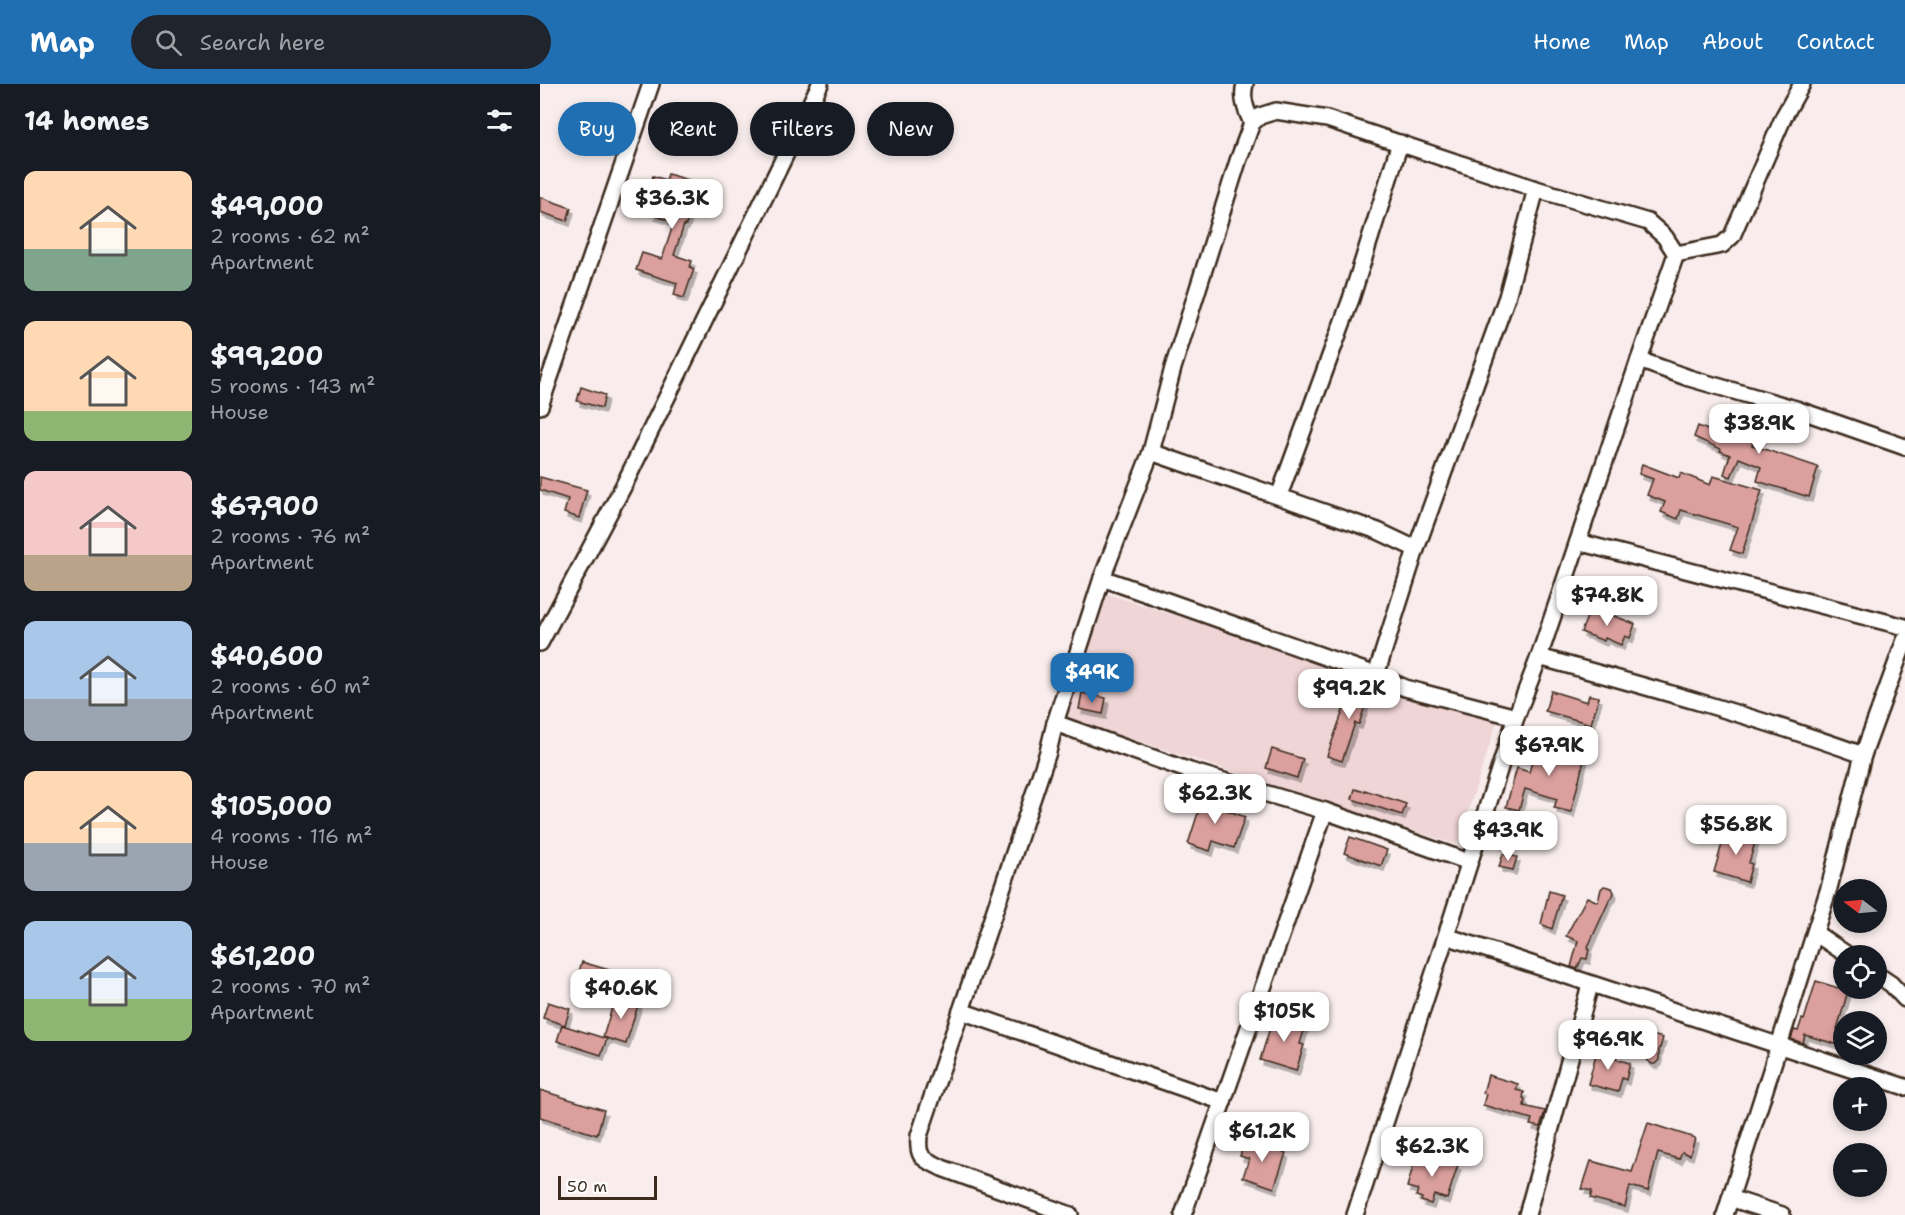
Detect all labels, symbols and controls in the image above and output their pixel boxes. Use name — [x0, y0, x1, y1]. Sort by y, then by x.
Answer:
search box — [131, 15, 551, 69]
text: Map — [30, 23, 95, 61]
icon: search — [152, 26, 185, 59]
text: Search here — [200, 28, 325, 57]
text: Home — [1533, 28, 1591, 56]
text: Map — [1624, 28, 1669, 56]
text: About — [1702, 28, 1763, 56]
text: Contact — [1796, 28, 1875, 56]
chip: Buy — [558, 102, 636, 156]
chip: Rent — [648, 102, 738, 156]
chip: Filters — [750, 102, 855, 156]
chip: New — [867, 102, 954, 156]
text: 14 homes — [24, 103, 150, 138]
icon: filters — [483, 104, 516, 137]
pin: $36.3K — [623, 179, 721, 230]
text: $36.3K — [635, 185, 709, 211]
text: $49,000 — [210, 188, 324, 223]
icon: home — [72, 195, 144, 267]
text: 2 rooms · 62 m² — [210, 223, 370, 249]
text: Apartment — [210, 249, 314, 275]
text: $99,200 — [210, 338, 323, 373]
icon: home — [72, 345, 144, 417]
text: 5 rooms · 143 m² — [210, 373, 375, 399]
text: House — [210, 399, 269, 425]
pin: $38.9K — [1710, 404, 1808, 455]
text: $38.9K — [1723, 410, 1795, 436]
text: $67,900 — [210, 488, 319, 523]
icon: home — [72, 495, 144, 567]
text: 2 rooms · 76 m² — [210, 523, 370, 549]
text: Apartment — [210, 549, 314, 575]
pin: $74.8K — [1558, 576, 1656, 627]
text: $74.8K — [1570, 582, 1644, 608]
text: $40,600 — [210, 638, 324, 673]
icon: home — [72, 645, 144, 717]
pin: $49K — [1056, 653, 1128, 704]
text: $49K — [1065, 659, 1119, 685]
pin: $99.2K — [1300, 669, 1398, 720]
text: 2 rooms · 60 m² — [210, 673, 370, 699]
text: $99.2K — [1312, 675, 1386, 701]
text: Apartment — [210, 699, 314, 725]
pin: $67.9K — [1500, 726, 1598, 777]
text: $67.9K — [1514, 732, 1584, 758]
pin: $62.3K — [1166, 774, 1264, 825]
text: $62.3K — [1178, 780, 1252, 806]
text: $105,000 — [210, 788, 332, 823]
icon: home — [72, 795, 144, 867]
pin: $56.8K — [1687, 805, 1785, 856]
pin: $43.9K — [1459, 811, 1557, 862]
text: $56.8K — [1700, 811, 1772, 837]
text: $43.9K — [1473, 817, 1543, 843]
text: 4 rooms · 116 m² — [210, 823, 372, 849]
text: House — [210, 849, 269, 875]
north arrow — [1833, 879, 1887, 933]
map controls — [1833, 879, 1887, 1197]
text: $61,200 — [210, 938, 315, 973]
icon: home — [72, 945, 144, 1017]
button: locate — [1833, 945, 1887, 999]
pin: $40.6K — [572, 969, 670, 1020]
text: 2 rooms · 70 m² — [210, 973, 371, 999]
text: $40.6K — [584, 975, 658, 1001]
pin: $105K — [1242, 992, 1326, 1043]
text: $105K — [1253, 998, 1315, 1024]
text: Apartment — [210, 999, 314, 1025]
button: layers — [1833, 1011, 1887, 1065]
pin: $96.9K — [1559, 1020, 1657, 1071]
text: $96.9K — [1572, 1026, 1644, 1052]
button: + — [1833, 1077, 1887, 1131]
pin: $61.2K — [1213, 1112, 1311, 1163]
text: $61.2K — [1228, 1118, 1296, 1144]
pin: $62.3K — [1383, 1127, 1481, 1178]
text: $62.3K — [1395, 1133, 1469, 1159]
button: − — [1833, 1143, 1887, 1197]
scale bar — [558, 1173, 657, 1200]
text: 50 m — [567, 1176, 607, 1197]

